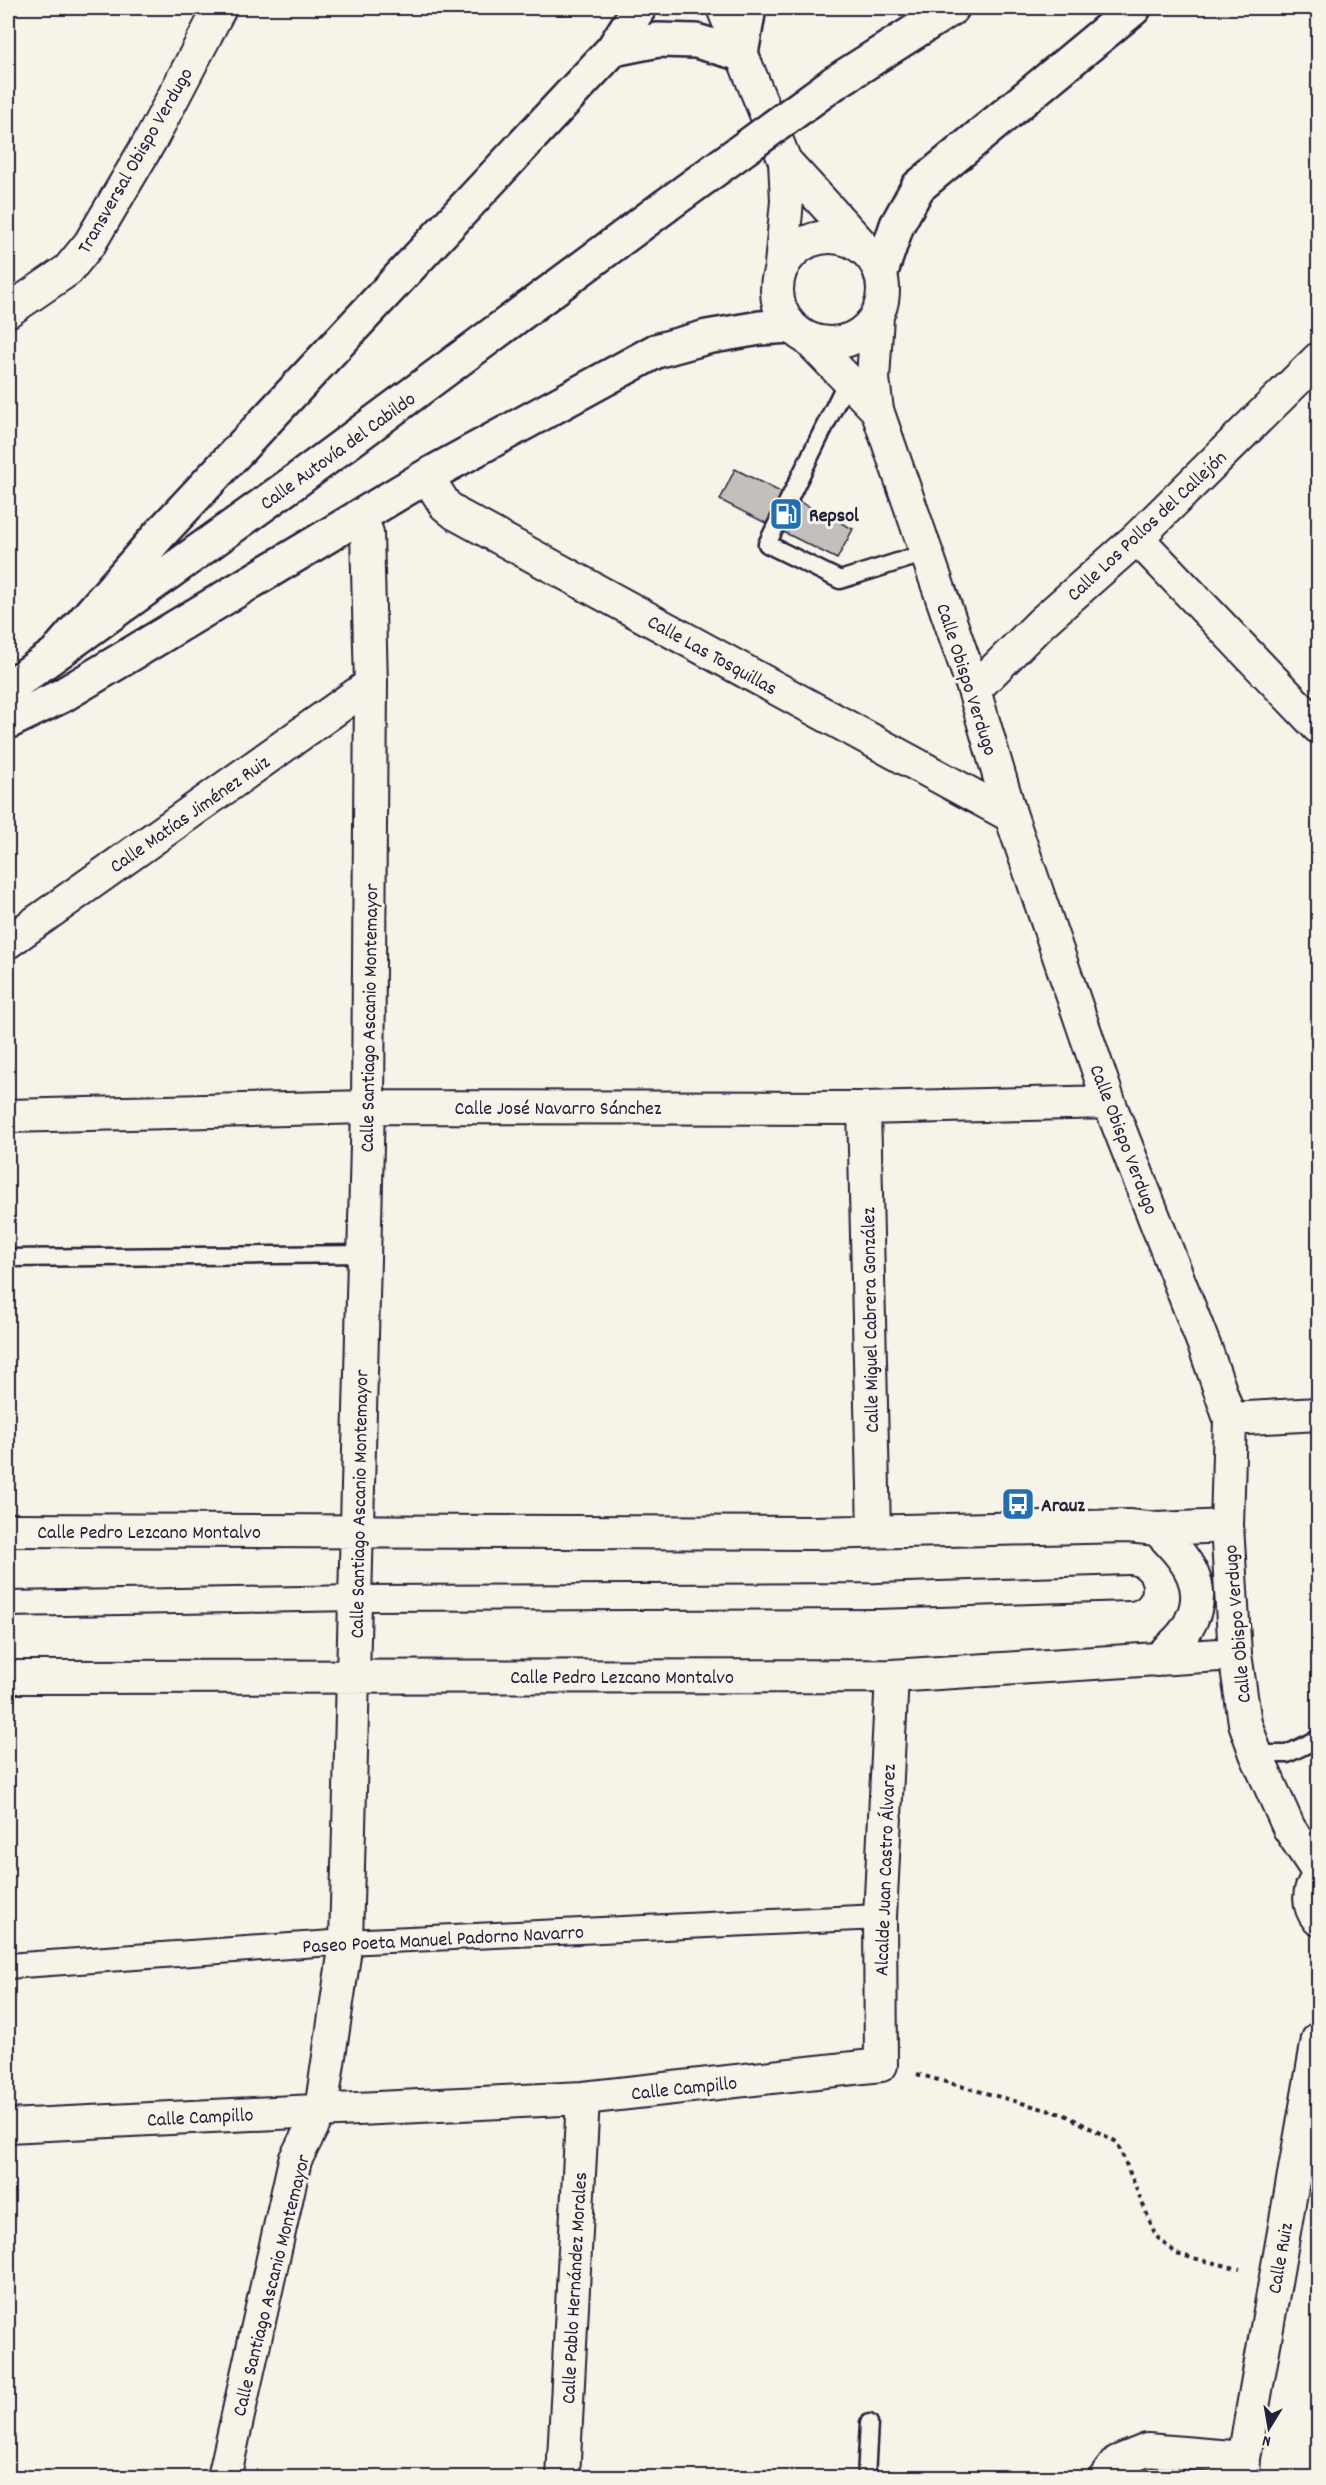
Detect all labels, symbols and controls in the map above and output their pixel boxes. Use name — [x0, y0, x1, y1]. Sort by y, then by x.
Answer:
street label: Transversal Obispo Verdugo — [72, 63, 201, 260]
street label: Calle Autovía del Cabildo — [255, 386, 422, 518]
street label: Calle Los Pollos del Callejón — [1062, 445, 1234, 609]
fuel station icon: Repsol — [768, 496, 804, 532]
place label: Repsol — [809, 503, 859, 531]
street label: Calle Obispo Verdugo — [927, 600, 1003, 760]
street label: Calle Las Tosquillas — [641, 609, 782, 704]
street label: Calle Matías Jiménez Ruiz — [105, 749, 277, 881]
street label: Calle Santiago Ascanio Montemayor — [355, 883, 387, 1153]
street label: Calle Obispo Verdugo — [1081, 1061, 1164, 1219]
street label: Calle José Navarro Sánchez — [455, 1096, 662, 1124]
street label: Calle Miguel Cabrera González — [856, 1207, 888, 1433]
street label: Calle Santiago Ascanio Montemayor — [345, 1369, 377, 1639]
bus stop icon: Arauz — [1000, 1486, 1036, 1522]
place label: Arauz — [1041, 1493, 1085, 1521]
street label: Calle Pedro Lezcano Montalvo — [37, 1520, 261, 1548]
street label: Calle Obispo Verdugo — [1218, 1543, 1260, 1704]
street label: Calle Pedro Lezcano Montalvo — [510, 1665, 734, 1693]
street label: Alcalde Juan Castro Álvarez — [869, 1763, 905, 1977]
street label: Paseo Poeta Manuel Padorno Navarro — [302, 1920, 585, 1962]
street label: Calle Campillo — [630, 2070, 739, 2109]
street label: Calle Campillo — [146, 2102, 254, 2136]
street label: Calle Santiago Ascanio Montemayor — [227, 2151, 319, 2420]
street label: Calle Pablo Hernández Morales — [556, 2171, 596, 2405]
street label: Calle Ruiz — [1262, 2220, 1302, 2296]
north arrow — [1239, 2398, 1299, 2458]
text: N — [1260, 2428, 1273, 2452]

